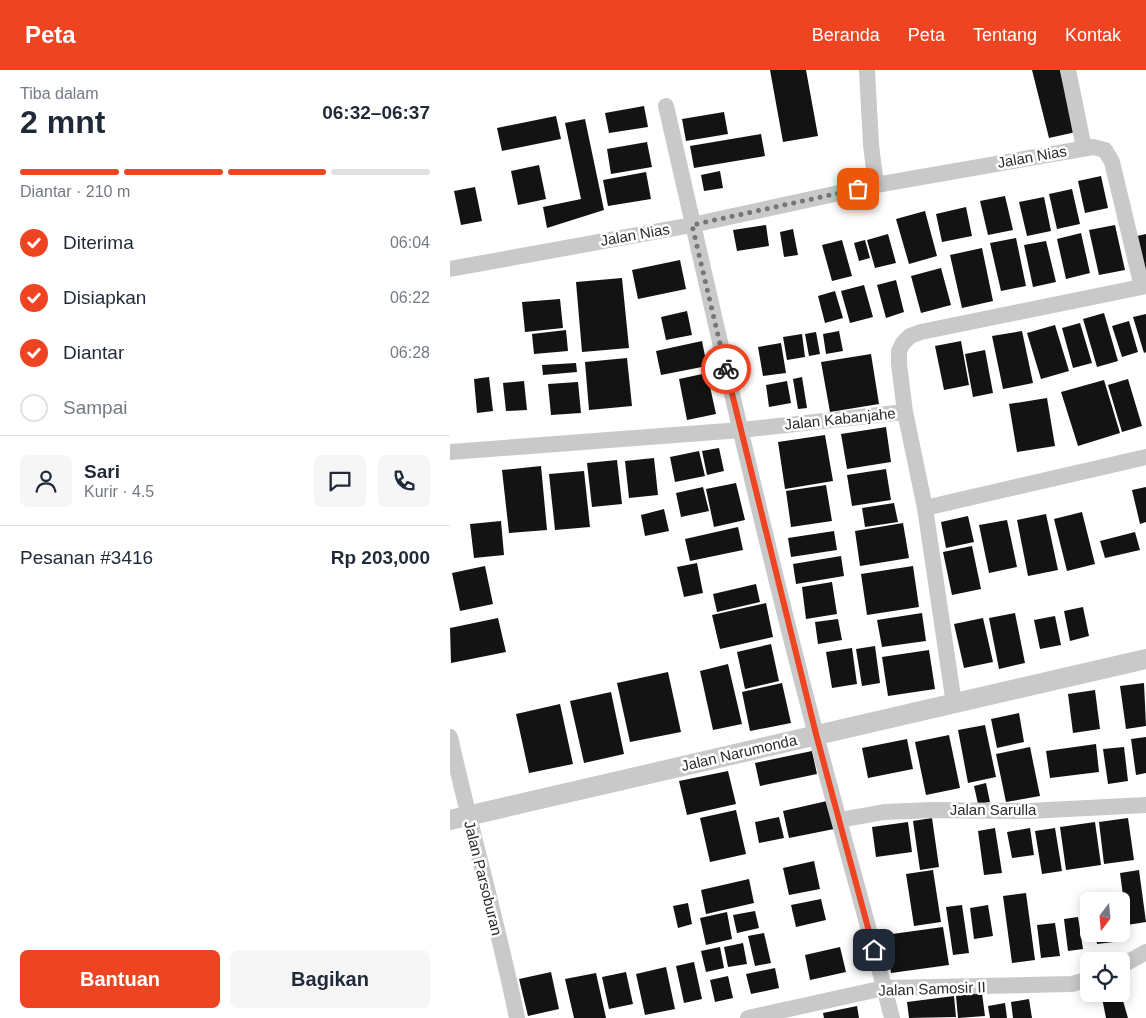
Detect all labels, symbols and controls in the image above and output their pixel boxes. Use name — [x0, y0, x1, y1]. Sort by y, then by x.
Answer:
text: Peta — [25, 21, 76, 48]
text: Beranda — [812, 25, 880, 45]
text: Peta — [908, 25, 945, 45]
text: Tentang — [973, 25, 1037, 45]
text: Kontak — [1065, 25, 1121, 45]
text: Tiba dalam — [20, 85, 99, 102]
text: 06:32–06:37 — [322, 102, 430, 123]
text: 2 mnt — [20, 104, 105, 140]
street label: Jalan Nias — [996, 142, 1068, 171]
pin — [837, 168, 879, 210]
icon: bag — [844, 175, 872, 203]
text: Diantar · 210 m — [20, 183, 130, 200]
street label: Jalan Nias — [599, 220, 671, 249]
icon: check — [20, 229, 48, 257]
text: Diterima — [63, 232, 134, 253]
text: 06:04 — [390, 234, 430, 251]
icon: check — [20, 284, 48, 312]
text: Disiapkan — [63, 287, 146, 308]
text: 06:22 — [390, 289, 430, 306]
icon: check — [20, 339, 48, 367]
text: Diantar — [63, 342, 124, 363]
text: 06:28 — [390, 344, 430, 361]
courier — [701, 344, 751, 394]
icon: bike — [712, 355, 740, 383]
text: Sampai — [63, 397, 127, 418]
street label: Jalan Kabanjahe — [783, 404, 896, 433]
button: person — [20, 455, 72, 507]
button: chat — [314, 455, 366, 507]
button: phone — [378, 455, 430, 507]
text: Sari — [84, 461, 120, 482]
text: Kurir · 4.5 — [84, 483, 154, 500]
text: Pesanan #3416 — [20, 547, 153, 568]
text: Rp 203,000 — [331, 547, 430, 568]
street label: Jalan Narumonda — [679, 731, 799, 774]
street label: Jalan Sarulla — [950, 801, 1037, 818]
street label: Jalan Parsoburan — [461, 819, 506, 937]
north arrow — [1080, 892, 1130, 942]
map controls — [1080, 892, 1130, 1002]
pin — [853, 929, 895, 971]
icon: home — [860, 936, 888, 964]
button: Bantuan — [20, 950, 220, 1008]
button: Bagikan — [230, 950, 430, 1008]
button: locate — [1080, 952, 1130, 1002]
street label: Jalan Samosir II — [878, 978, 986, 999]

